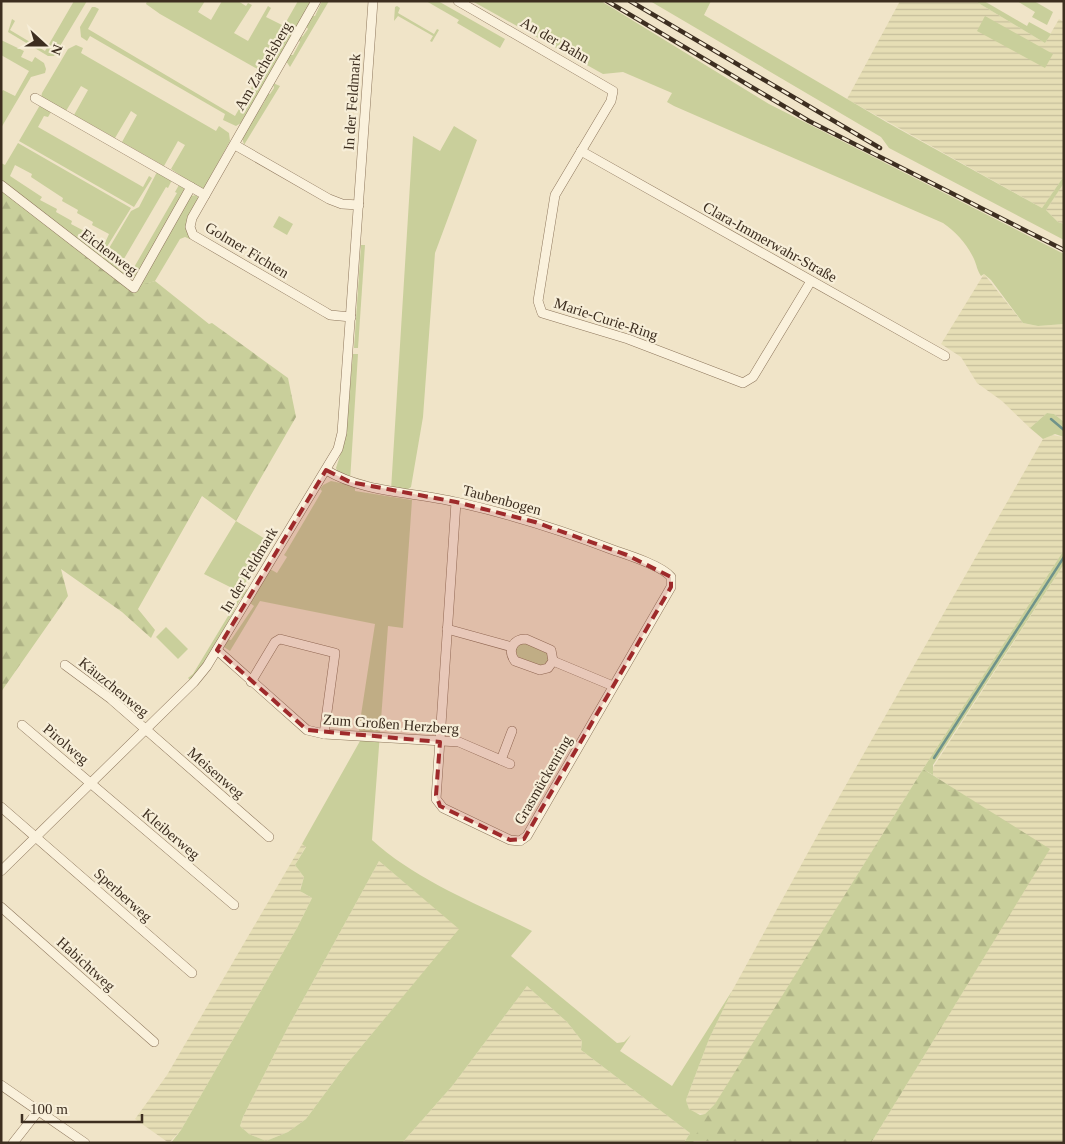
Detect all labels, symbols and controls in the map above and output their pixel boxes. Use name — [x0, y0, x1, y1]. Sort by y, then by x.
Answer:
street label: An der Bahn — [518, 14, 593, 66]
street label: Am Zachelsberg — [231, 19, 295, 113]
north arrow — [20, 20, 70, 70]
text: N — [48, 42, 65, 57]
street label: In der Feldmark — [341, 53, 363, 151]
street label: Clara-Immerwahr-Straße — [700, 199, 840, 286]
street label: Golmer Fichten — [202, 219, 292, 281]
street label: Eichenweg — [78, 226, 141, 279]
street label: Marie-Curie-Ring — [552, 295, 660, 343]
street label: Taubenbogen — [461, 482, 543, 518]
street label: In der Feldmark — [217, 524, 281, 616]
street label: Käuzchenweg — [76, 654, 152, 720]
street label: Zum Großen Herzberg — [322, 711, 460, 737]
street label: Pirolweg — [40, 720, 92, 768]
street label: Grasmückenring — [511, 732, 575, 827]
street label: Meisenweg — [185, 744, 248, 802]
street label: Kleiberweg — [139, 805, 203, 863]
street label: Sperberweg — [91, 865, 155, 925]
street label: Habichtweg — [54, 934, 119, 995]
scale bar — [22, 1092, 142, 1124]
text: 100 m — [30, 1101, 68, 1117]

